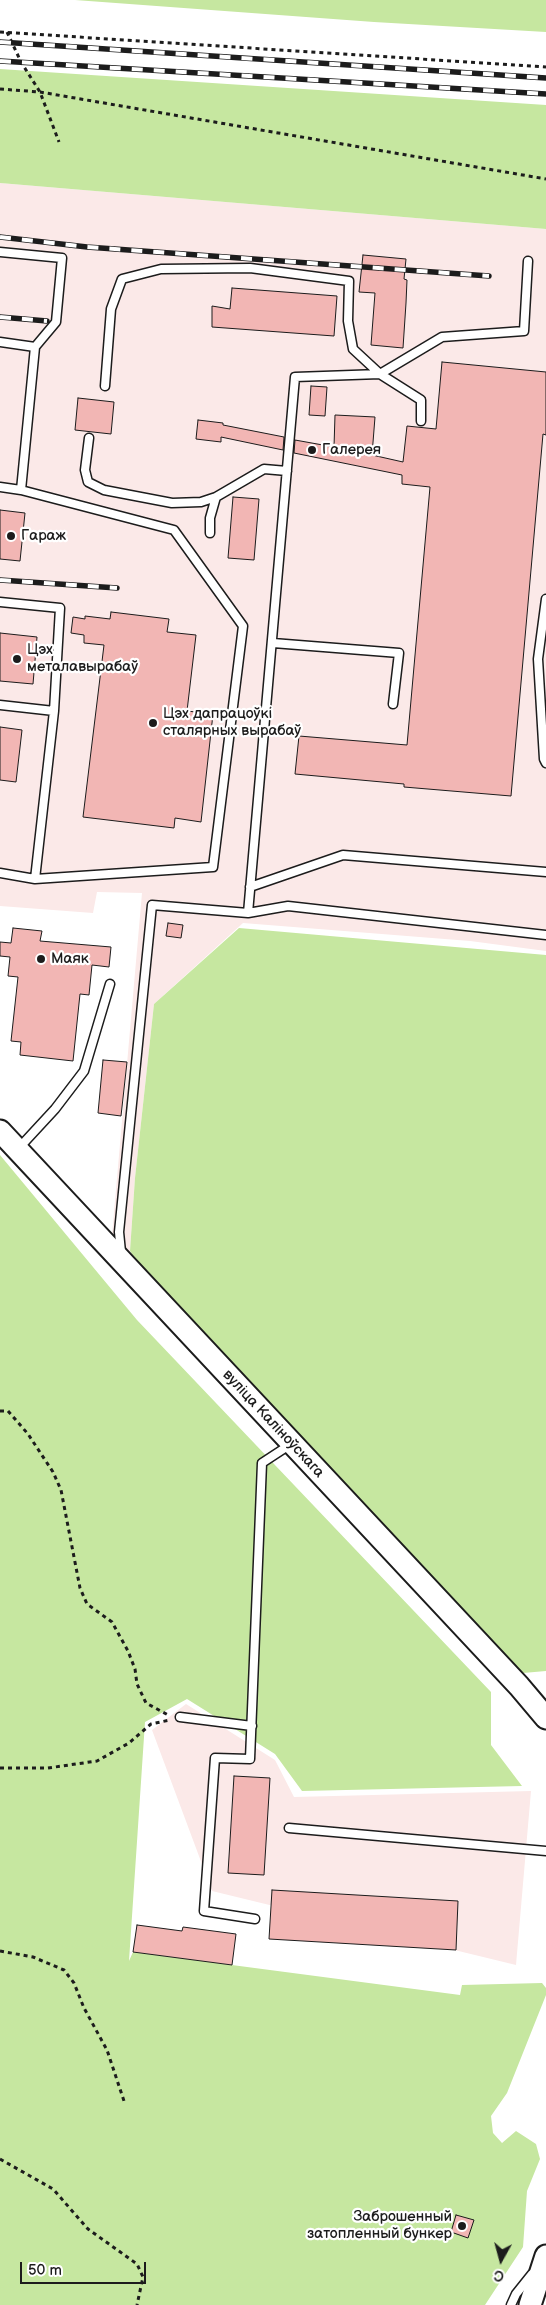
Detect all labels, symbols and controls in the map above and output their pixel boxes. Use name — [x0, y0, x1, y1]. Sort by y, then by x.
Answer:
place label: Галерея — [322, 441, 381, 459]
marker: Галерея — [306, 444, 318, 456]
place label: Гараж — [21, 527, 66, 545]
marker: Гараж — [5, 530, 17, 542]
place label: Цэх металавырабаў — [27, 641, 138, 676]
marker: Цэх металавырабаў — [11, 653, 23, 665]
place label: Цэх дапрацоўкі сталярных вырабаў — [163, 705, 301, 740]
marker: Цэх дапрацоўкі сталярных вырабаў — [147, 717, 159, 729]
place label: Маяк — [51, 950, 89, 968]
marker: Маяк — [35, 953, 47, 965]
street label: вуліца Каліноўскага — [218, 1366, 328, 1482]
place label: Заброшенный затопленный бункер — [307, 2208, 452, 2243]
marker: Заброшенный затопленный бункер — [456, 2220, 468, 2232]
north arrow — [476, 2235, 526, 2285]
scale bar — [22, 2252, 149, 2284]
text: 50 m — [28, 2261, 62, 2280]
text: С — [493, 2266, 505, 2284]

